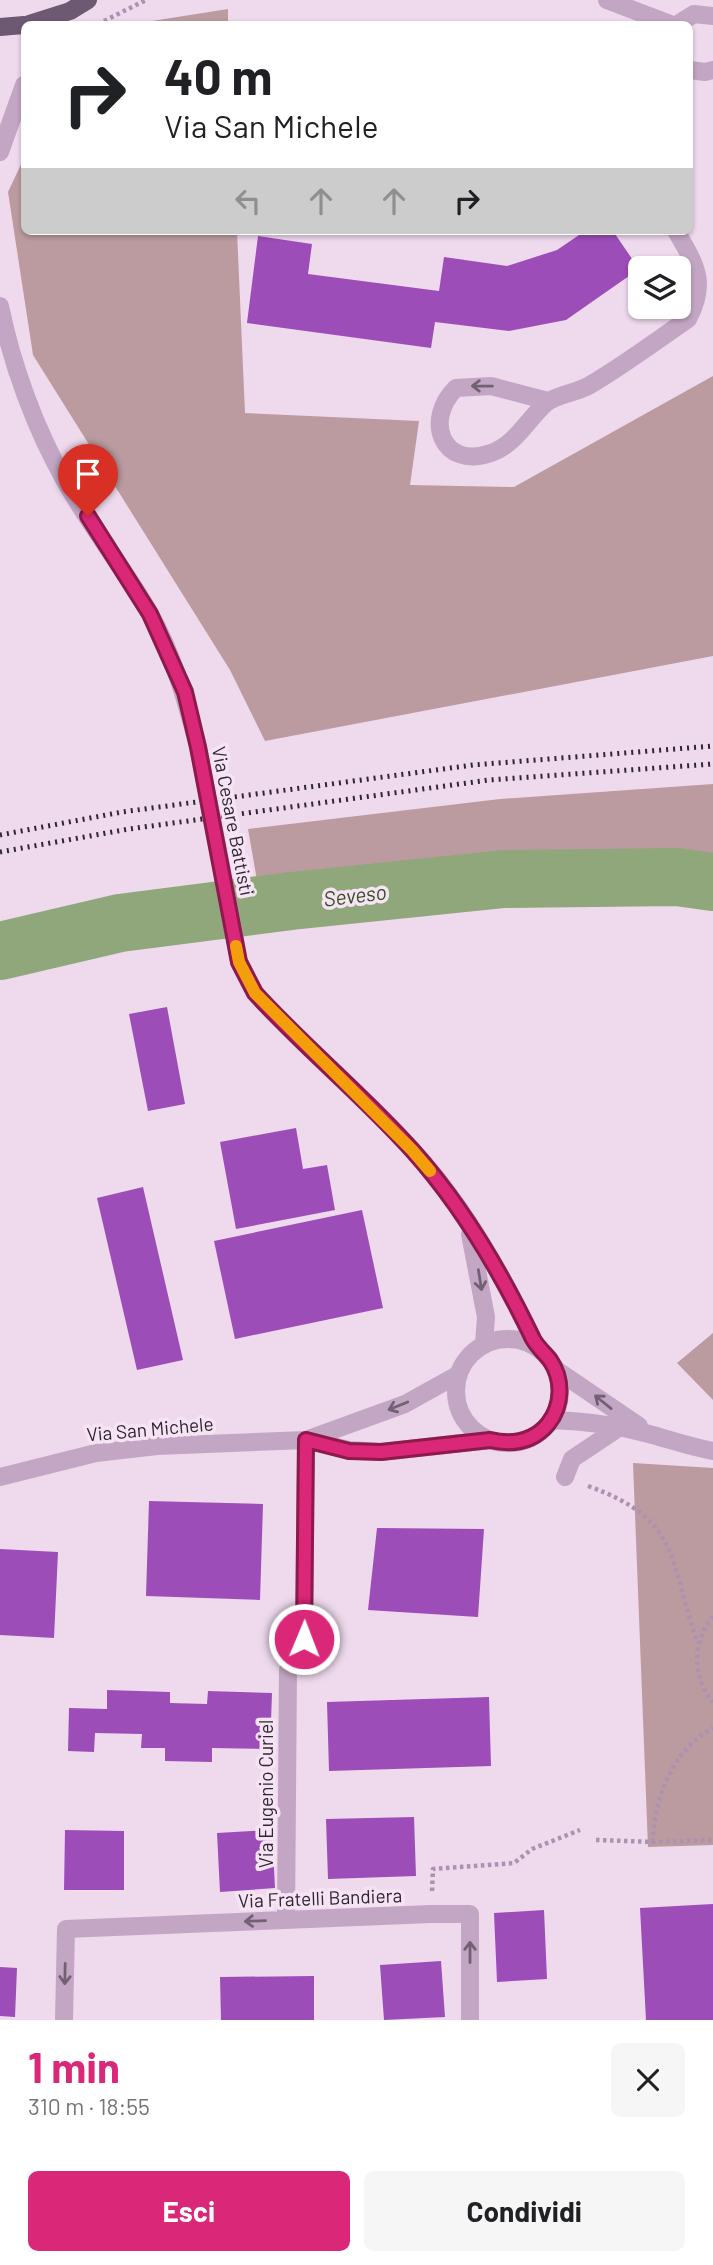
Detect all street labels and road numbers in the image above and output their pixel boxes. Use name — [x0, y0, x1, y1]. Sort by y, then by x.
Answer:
street label: Via Cesare Battisti — [208, 744, 259, 898]
street label: Via San Michele — [85, 1411, 214, 1446]
street label: Via Eugenio Curiel — [254, 1720, 277, 1868]
street label: Via Fratelli Bandiera — [237, 1883, 402, 1912]

